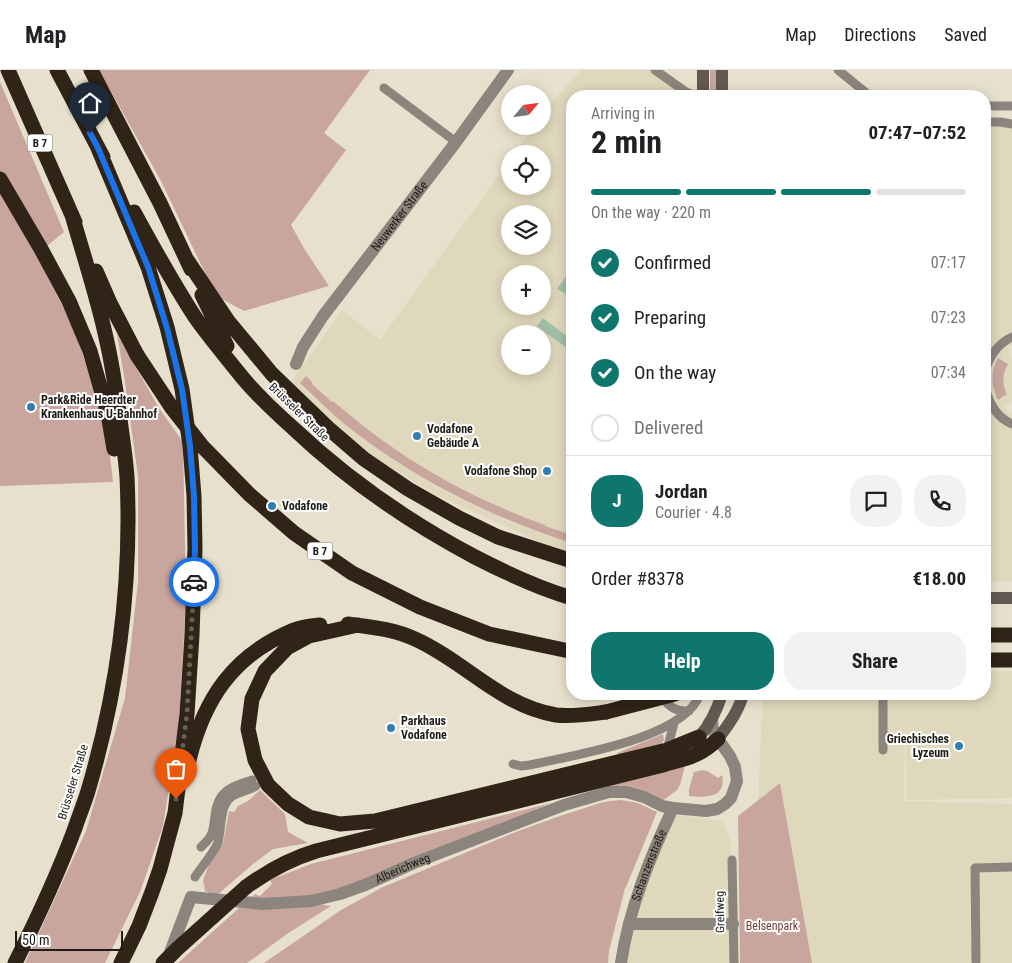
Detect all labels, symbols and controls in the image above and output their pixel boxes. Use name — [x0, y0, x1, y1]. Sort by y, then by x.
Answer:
text: Map — [25, 21, 66, 49]
text: Map — [785, 24, 816, 45]
text: Directions — [844, 24, 916, 45]
text: Saved — [944, 24, 987, 45]
pin — [69, 82, 111, 133]
north arrow — [501, 85, 551, 135]
map controls — [501, 85, 551, 375]
icon: home — [76, 89, 104, 117]
text: Arriving in — [591, 104, 655, 123]
text: 07:47–07:52 — [868, 121, 966, 144]
text: 2 min — [591, 123, 662, 161]
road number: B 7 — [28, 134, 52, 152]
button: locate — [501, 145, 551, 195]
street label: Neuwerker Straße — [368, 178, 431, 254]
text: On the way · 220 m — [591, 203, 711, 222]
button: layers — [501, 205, 551, 255]
icon: check — [591, 249, 619, 277]
text: Confirmed — [634, 251, 711, 274]
text: 07:17 — [931, 253, 966, 272]
button: + — [501, 265, 551, 315]
icon: check — [591, 304, 619, 332]
text: Preparing — [634, 306, 706, 329]
text: 07:23 — [931, 308, 966, 327]
button: − — [501, 325, 551, 375]
icon: check — [591, 359, 619, 387]
text: On the way — [634, 361, 716, 384]
text: 07:34 — [931, 363, 966, 382]
street label: Brüsseler Straße — [266, 380, 332, 444]
place label: Park&Ride Heerdter Krankenhaus U-Bahnhof — [41, 393, 157, 421]
marker: Park&Ride Heerdter Krankenhaus U-Bahnhof — [25, 401, 37, 413]
text: Delivered — [634, 416, 703, 439]
place label: Vodafone Gebäude A — [427, 422, 480, 450]
marker: Vodafone Gebäude A — [411, 430, 423, 442]
place label: Vodafone Shop — [464, 464, 537, 478]
marker: Vodafone Shop — [541, 465, 553, 477]
button: chat — [850, 475, 902, 527]
button: phone — [914, 475, 966, 527]
text: Jordan — [655, 480, 708, 503]
text: J — [612, 489, 622, 512]
place label: Vodafone — [282, 499, 328, 513]
marker: Vodafone — [266, 500, 278, 512]
text: Courier · 4.8 — [655, 503, 732, 522]
road number: B 7 — [308, 542, 332, 560]
courier — [169, 557, 219, 607]
text: Order #8378 — [591, 567, 684, 590]
text: €18.00 — [912, 567, 966, 590]
icon: car — [180, 568, 208, 596]
button: Help — [591, 632, 774, 690]
button: Share — [784, 632, 966, 690]
place label: Parkhaus Vodafone — [401, 714, 447, 742]
marker: Parkhaus Vodafone — [385, 722, 397, 734]
place label: Griechisches Lyzeum — [887, 732, 950, 760]
marker: Griechisches Lyzeum — [953, 740, 965, 752]
street label: Brüsseler Straße — [55, 742, 91, 821]
pin — [155, 748, 197, 799]
icon: bag — [162, 755, 190, 783]
street label: Schanzenstraße — [629, 827, 670, 903]
street label: Alberichweg — [373, 850, 432, 886]
street label: Greifweg — [713, 891, 727, 933]
park label: Belsenpark — [746, 919, 799, 933]
scale bar — [15, 928, 122, 951]
text: 50 m — [22, 932, 50, 948]

